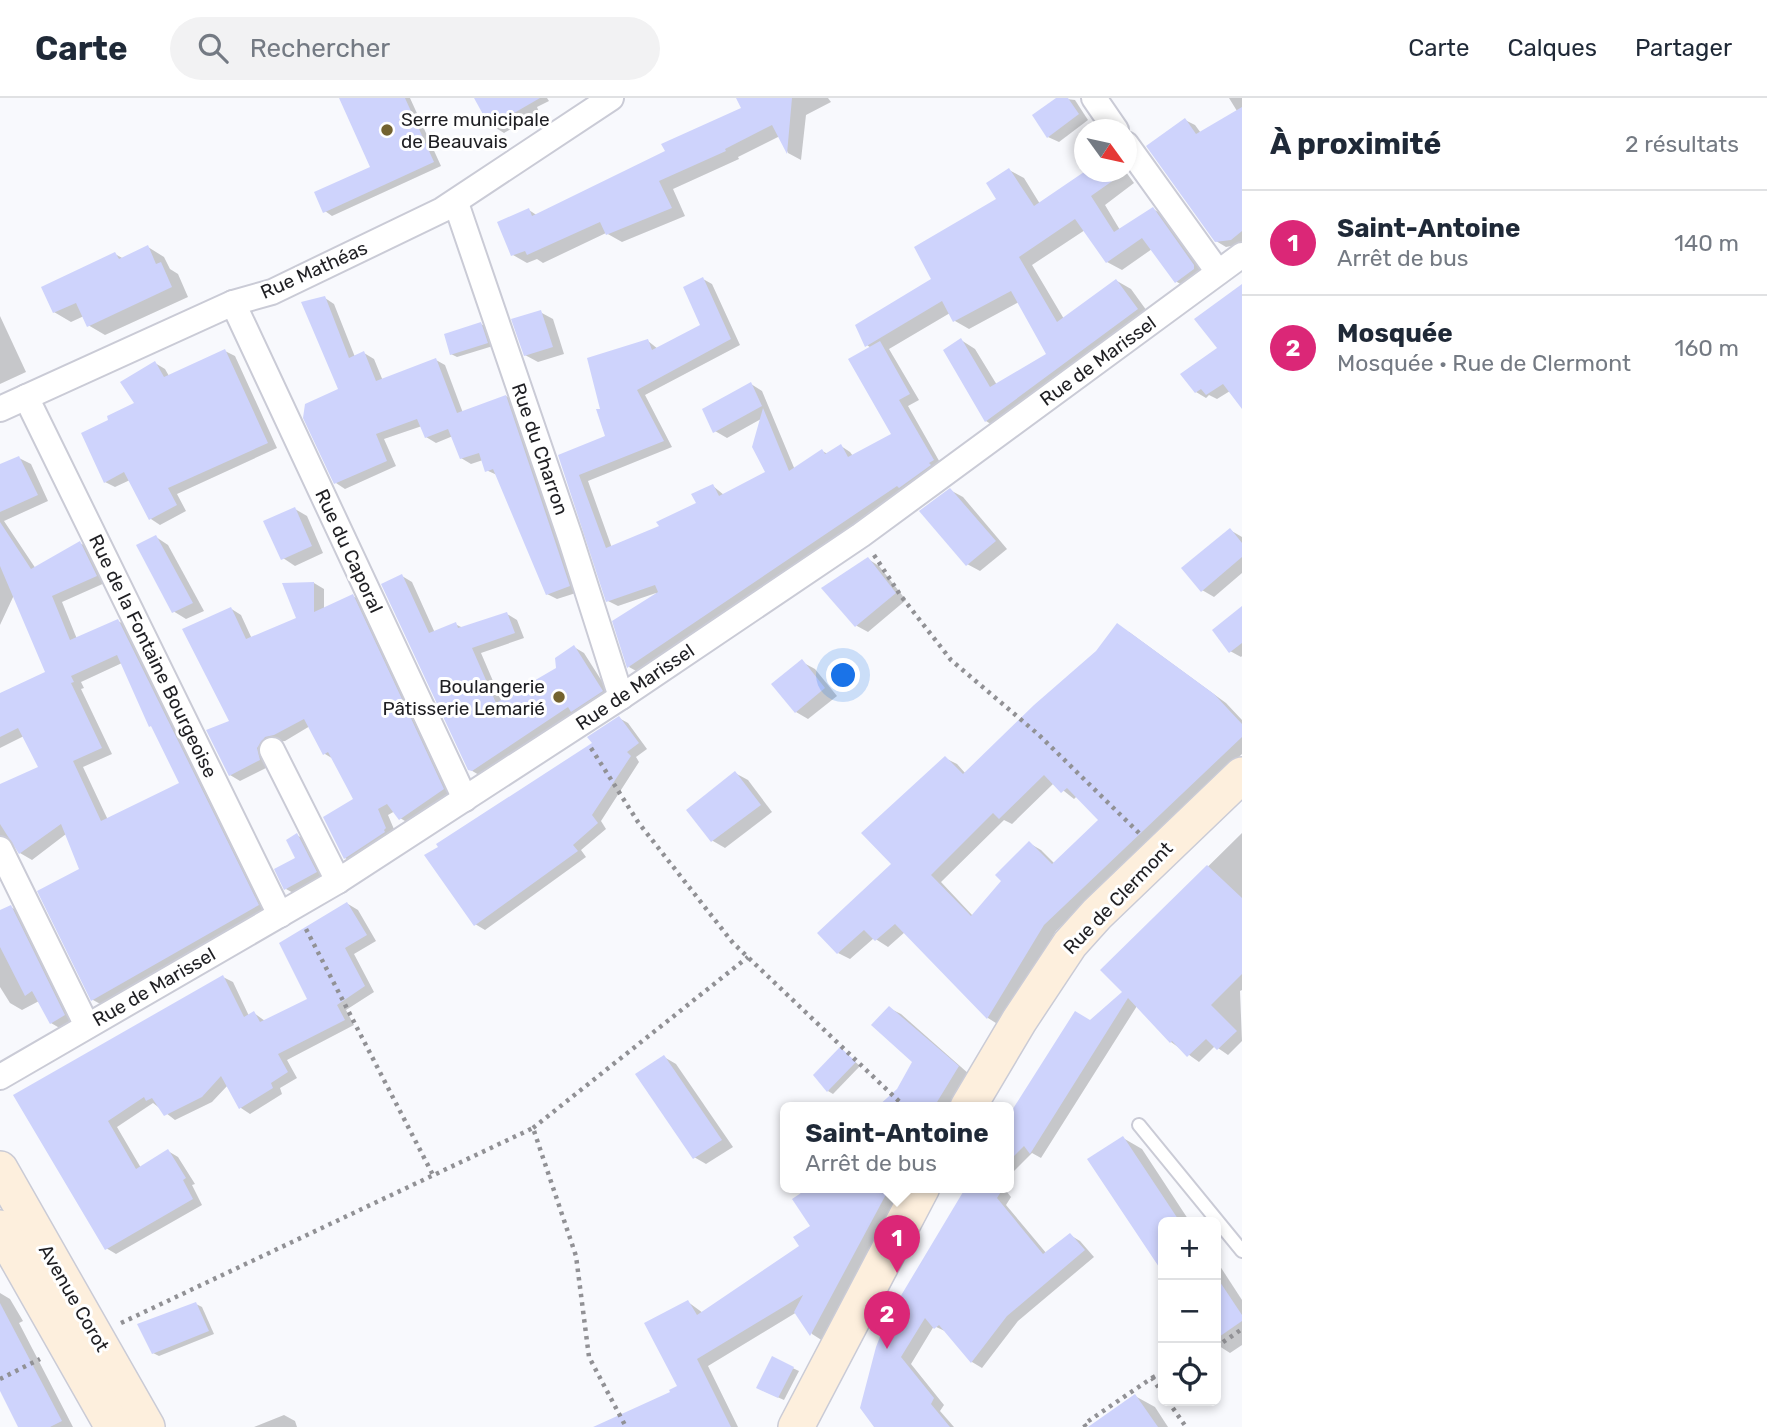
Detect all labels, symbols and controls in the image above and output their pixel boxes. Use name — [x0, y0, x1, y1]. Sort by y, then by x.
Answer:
search box — [170, 17, 660, 80]
text: Carte — [35, 29, 128, 68]
icon: search — [194, 29, 232, 67]
text: Rechercher — [250, 33, 390, 64]
text: Carte — [1408, 34, 1469, 62]
text: Calques — [1507, 34, 1597, 62]
text: Partager — [1635, 34, 1732, 62]
place label: Serre municipale de Beauvais — [401, 108, 550, 153]
north arrow — [1074, 119, 1137, 182]
marker: Serre municipale de Beauvais — [379, 122, 395, 138]
text: À proximité — [1270, 126, 1441, 162]
text: 2 résultats — [1625, 130, 1739, 158]
text: Saint-Antoine — [1337, 213, 1520, 244]
text: 1 — [1287, 229, 1299, 257]
text: 140 m — [1674, 229, 1739, 257]
street label: Rue Mathéas — [257, 236, 371, 304]
text: Arrêt de bus — [1337, 244, 1469, 272]
street label: Rue de Marissel — [1035, 311, 1161, 411]
text: Mosquée — [1337, 318, 1453, 349]
text: 2 — [1286, 334, 1300, 362]
text: 160 m — [1675, 334, 1739, 362]
text: Mosquée · Rue de Clermont — [1337, 349, 1631, 377]
street label: Rue du Charron — [507, 380, 573, 518]
street label: Rue du Caporal — [310, 485, 388, 617]
street label: Rue de la Fontaine Bourgeoise — [84, 531, 222, 781]
street label: Rue de Marissel — [571, 639, 699, 735]
your location — [826, 658, 860, 692]
place label: Boulangerie Pâtisserie Lemarié — [382, 675, 545, 720]
marker: Boulangerie Pâtisserie Lemarié — [551, 689, 567, 705]
street label: Rue de Clermont — [1058, 837, 1178, 959]
street label: Rue de Marissel — [89, 943, 219, 1031]
popup — [780, 1102, 1014, 1193]
text: Saint-Antoine — [805, 1118, 989, 1149]
text: Arrêt de bus — [805, 1149, 937, 1177]
pin: 1 — [874, 1215, 920, 1273]
map controls — [1158, 1217, 1221, 1406]
button: + — [1158, 1217, 1221, 1280]
street label: Avenue Corot — [34, 1240, 114, 1356]
button: − — [1158, 1280, 1221, 1343]
pin: 2 — [864, 1291, 910, 1349]
button: locate — [1158, 1343, 1221, 1406]

